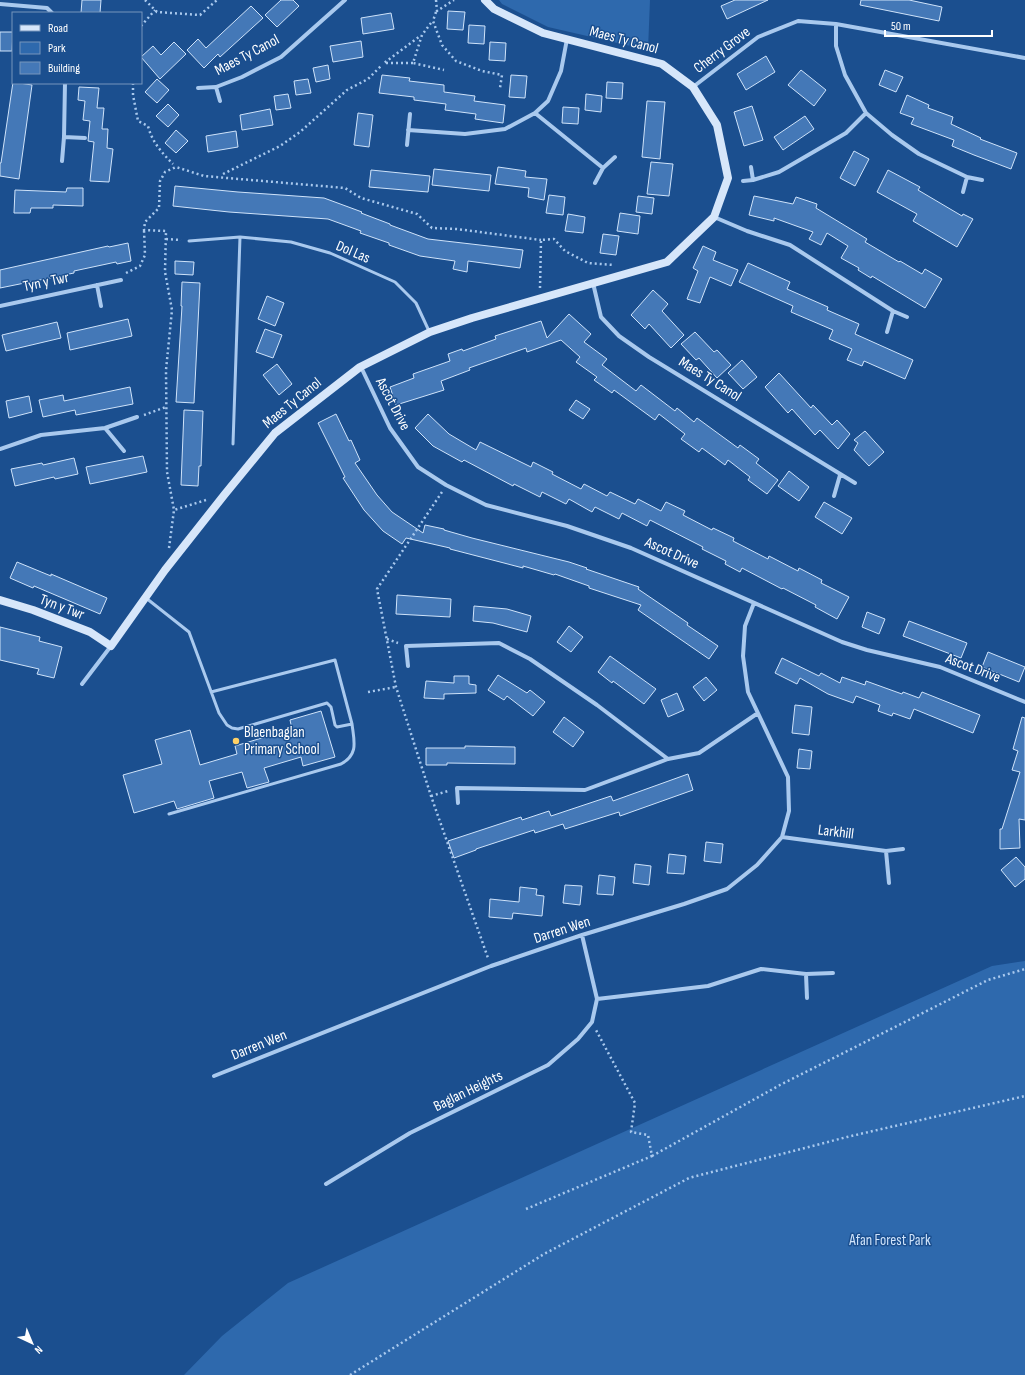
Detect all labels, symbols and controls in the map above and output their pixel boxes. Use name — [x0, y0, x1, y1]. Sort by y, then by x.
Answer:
legend — [12, 12, 142, 84]
scale bar — [885, 12, 992, 38]
text: 50 m — [891, 19, 911, 34]
text: Road — [48, 21, 68, 36]
street label: Maes Ty Canol — [588, 22, 660, 58]
street label: Cherry Grove — [690, 23, 754, 77]
street label: Maes Ty Canol — [211, 30, 283, 80]
text: Park — [48, 41, 66, 56]
text: Building — [48, 61, 80, 76]
street label: Dol Las — [333, 236, 373, 268]
street label: Tyn y Twr — [21, 268, 71, 296]
street label: Maes Ty Canol — [675, 352, 745, 406]
street label: Maes Ty Canol — [259, 373, 325, 433]
street label: Ascot Drive — [371, 373, 415, 434]
street label: Ascot Drive — [641, 532, 702, 573]
street label: Tyn y Twr — [37, 590, 88, 624]
street label: Ascot Drive — [942, 649, 1003, 687]
place label: Blaenbaglan Primary School — [244, 723, 320, 759]
marker: Blaenbaglan Primary School — [231, 736, 241, 746]
street label: Larkhill — [817, 820, 855, 844]
street label: Darren Wen — [531, 912, 593, 948]
street label: Darren Wen — [228, 1025, 290, 1065]
street label: Baglan Heights — [430, 1066, 506, 1116]
park label: Afan Forest Park — [848, 1231, 931, 1250]
north arrow — [12, 1323, 52, 1363]
text: N — [32, 1343, 45, 1357]

